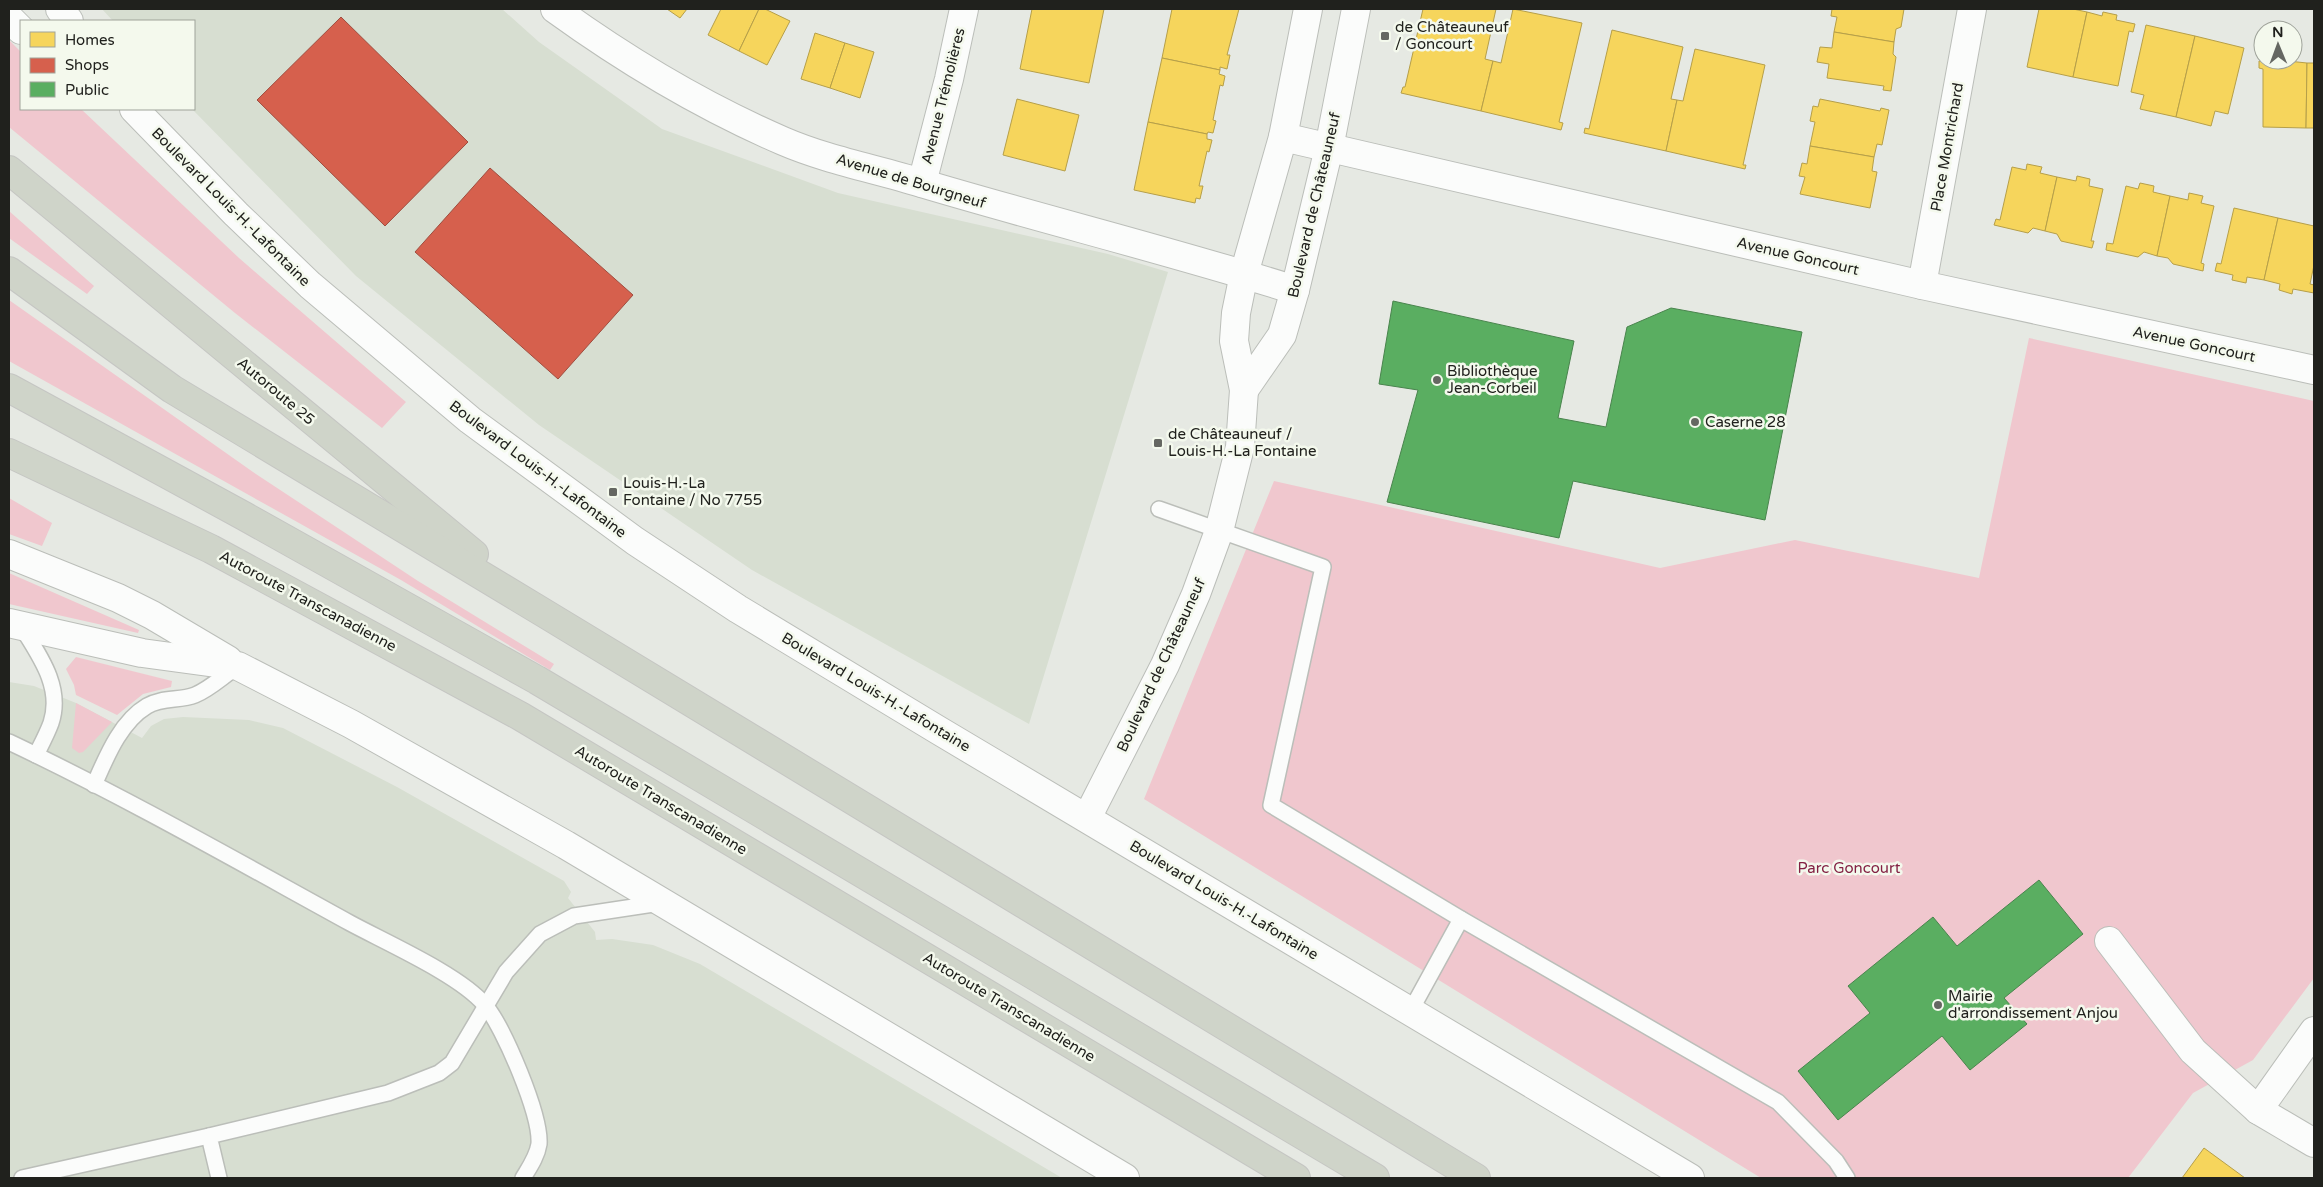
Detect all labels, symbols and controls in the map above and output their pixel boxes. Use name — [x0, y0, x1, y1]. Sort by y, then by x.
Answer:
place label: de Châteauneuf / Goncourt — [1395, 18, 1509, 53]
legend — [20, 20, 195, 110]
north arrow — [2253, 20, 2303, 70]
text: N — [2272, 24, 2284, 41]
street label: Avenue Trémolières — [917, 26, 969, 166]
marker: de Châteauneuf / Goncourt — [1379, 30, 1391, 42]
text: Homes — [65, 31, 115, 49]
text: Shops — [65, 56, 109, 74]
text: Public — [65, 81, 109, 99]
street label: Place Montrichard — [1927, 81, 1967, 213]
street label: Boulevard de Châteauneuf — [1284, 110, 1344, 299]
street label: Boulevard Louis-H.-Lafontaine — [148, 124, 314, 290]
street label: Avenue de Bourgneuf — [834, 150, 988, 212]
street label: Avenue Goncourt — [1735, 233, 1861, 279]
street label: Avenue Goncourt — [2131, 322, 2257, 366]
street label: Autoroute 25 — [234, 353, 318, 429]
place label: Bibliothèque Jean-Corbeil — [1447, 362, 1537, 397]
marker: Bibliothèque Jean-Corbeil — [1431, 374, 1443, 386]
street label: Boulevard Louis-H.-Lafontaine — [446, 397, 630, 541]
place label: Caserne 28 — [1705, 413, 1786, 431]
marker: Caserne 28 — [1689, 416, 1701, 428]
place label: de Châteauneuf / Louis-H.-La Fontaine — [1168, 425, 1316, 460]
marker: de Châteauneuf / Louis-H.-La Fontaine — [1152, 437, 1164, 449]
place label: Louis-H.-La Fontaine / No 7755 — [623, 474, 762, 509]
marker: Louis-H.-La Fontaine / No 7755 — [607, 486, 619, 498]
street label: Autoroute Transcanadienne — [216, 547, 400, 655]
street label: Boulevard de Châteauneuf — [1113, 575, 1209, 755]
street label: Boulevard Louis-H.-Lafontaine — [778, 628, 974, 756]
street label: Autoroute Transcanadienne — [572, 741, 750, 859]
street label: Boulevard Louis-H.-Lafontaine — [1126, 836, 1322, 964]
park label: Parc Goncourt — [1798, 859, 1901, 877]
street label: Autoroute Transcanadienne — [920, 948, 1098, 1066]
place label: Mairie d'arrondissement Anjou — [1948, 987, 2118, 1022]
marker: Mairie d'arrondissement Anjou — [1932, 999, 1944, 1011]

